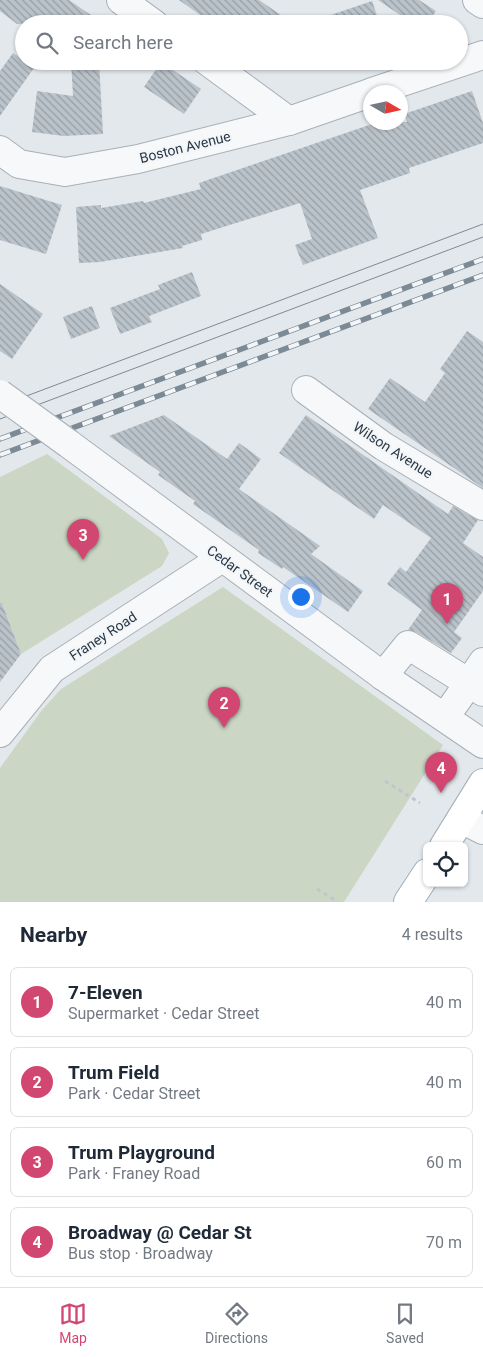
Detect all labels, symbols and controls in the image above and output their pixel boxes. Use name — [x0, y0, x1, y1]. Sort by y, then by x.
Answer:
search box — [15, 15, 468, 70]
icon: search — [33, 29, 61, 57]
text: Search here — [73, 31, 173, 54]
north arrow — [363, 85, 408, 130]
street label: Boston Avenue — [138, 128, 232, 166]
street label: Wilson Avenue — [350, 418, 436, 482]
pin: 3 — [67, 519, 99, 560]
street label: Cedar Street — [204, 542, 276, 600]
pin: 1 — [431, 583, 463, 624]
your location — [288, 584, 314, 610]
street label: Franey Road — [66, 608, 140, 664]
pin: 2 — [208, 687, 240, 728]
pin: 4 — [425, 752, 457, 793]
map controls — [423, 842, 468, 887]
button: locate — [423, 842, 468, 887]
text: Nearby — [20, 923, 87, 947]
text: 4 results — [402, 925, 463, 944]
text: 7-Eleven — [68, 981, 143, 1004]
text: 1 — [32, 993, 42, 1012]
text: 40 m — [426, 993, 462, 1012]
text: Supermarket · Cedar Street — [68, 1004, 259, 1023]
text: Trum Field — [68, 1061, 159, 1084]
text: 2 — [32, 1073, 42, 1092]
text: 40 m — [426, 1073, 462, 1092]
text: Park · Cedar Street — [68, 1084, 201, 1103]
text: Trum Playground — [68, 1141, 215, 1164]
text: 3 — [32, 1153, 42, 1172]
text: 60 m — [426, 1153, 462, 1172]
text: Park · Franey Road — [68, 1164, 200, 1183]
text: Broadway @ Cedar St — [68, 1221, 252, 1244]
text: 4 — [32, 1233, 42, 1252]
text: 70 m — [426, 1233, 462, 1252]
text: Bus stop · Broadway — [68, 1244, 213, 1263]
tab: Map — [59, 1300, 87, 1346]
tab: Directions — [205, 1300, 268, 1346]
tab: Saved — [386, 1300, 424, 1346]

